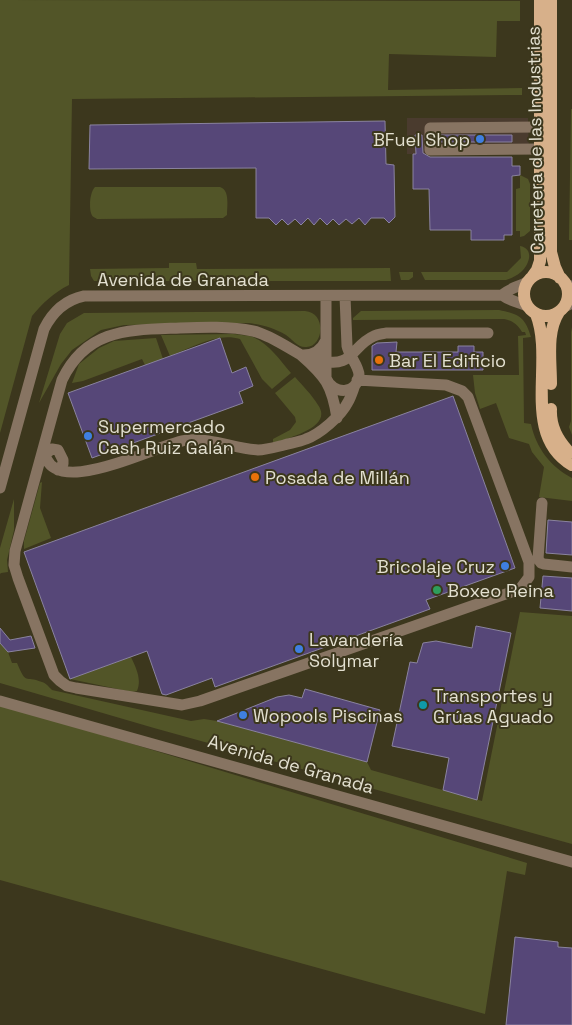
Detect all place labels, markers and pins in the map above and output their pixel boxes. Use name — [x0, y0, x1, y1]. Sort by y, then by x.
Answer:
place label: BFuel Shop — [373, 128, 470, 151]
marker: BFuel Shop — [474, 133, 486, 145]
place label: Bar El Edificio — [389, 349, 506, 372]
marker: Bar El Edificio — [373, 354, 385, 366]
place label: Supermercado Cash Ruiz Galán — [98, 415, 234, 459]
marker: Supermercado Cash Ruiz Galán — [82, 430, 94, 442]
place label: Posada de Millán — [265, 466, 410, 489]
marker: Posada de Millán — [249, 471, 261, 483]
place label: Bricolaje Cruz — [377, 555, 495, 578]
marker: Bricolaje Cruz — [499, 560, 511, 572]
place label: Boxeo Reina — [447, 579, 554, 602]
marker: Boxeo Reina — [431, 584, 443, 596]
place label: Lavandería Solymar — [309, 628, 403, 672]
marker: Lavandería Solymar — [293, 643, 305, 655]
place label: Transportes y Grúas Aguado — [433, 684, 554, 728]
marker: Transportes y Grúas Aguado — [417, 699, 429, 711]
place label: Wopools Piscinas — [253, 704, 403, 727]
marker: Wopools Piscinas — [237, 709, 249, 721]

